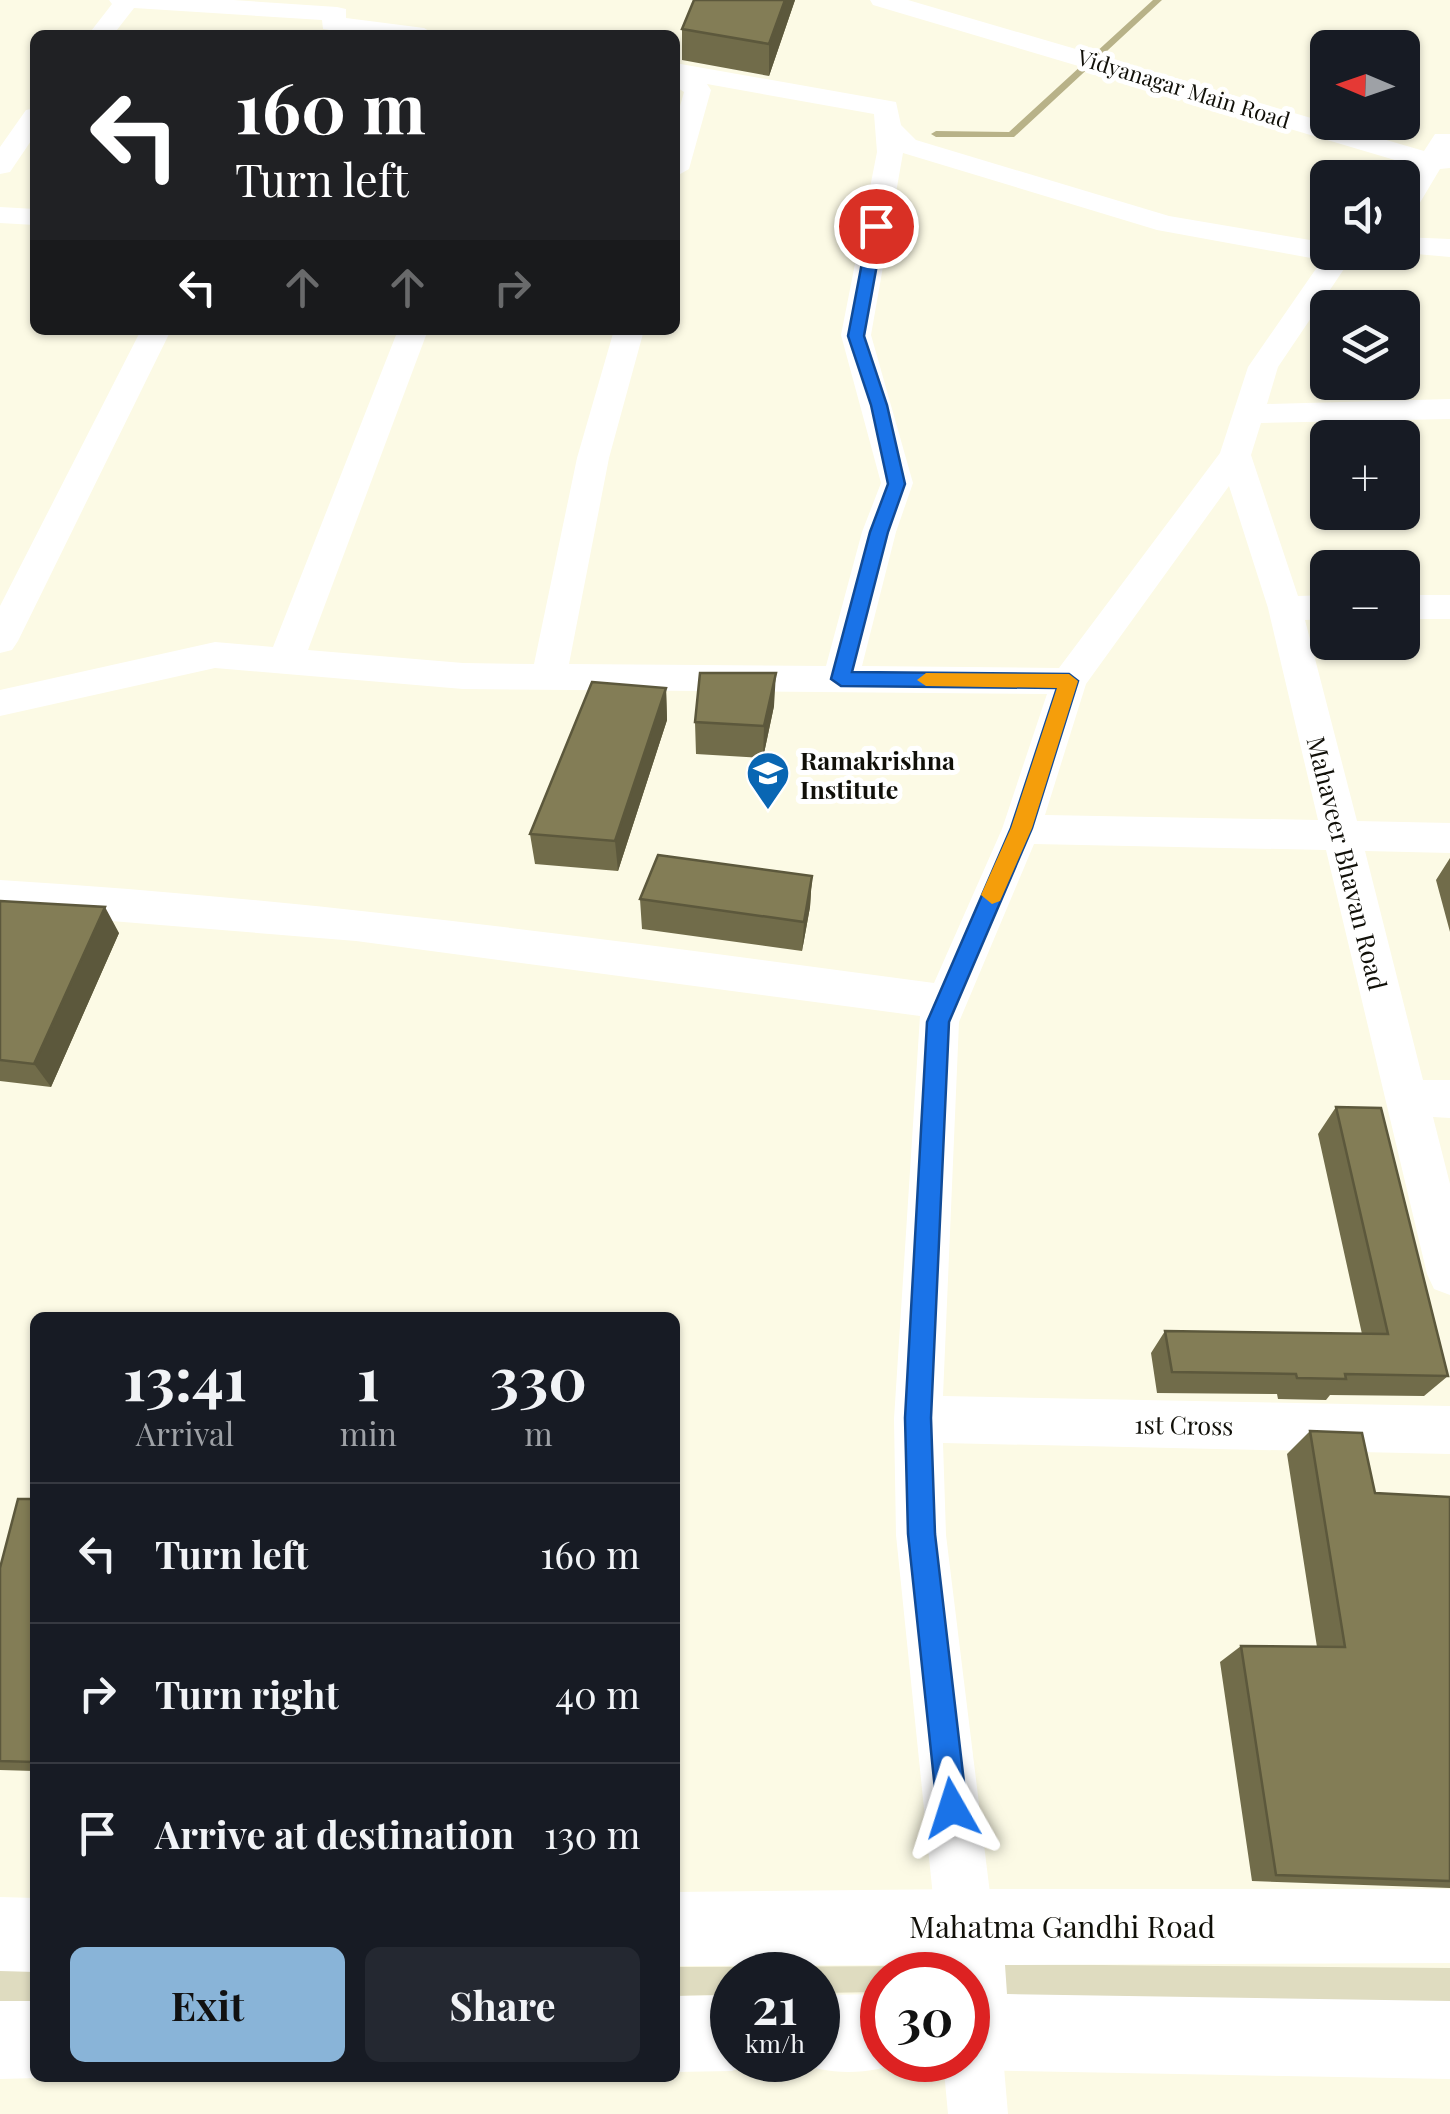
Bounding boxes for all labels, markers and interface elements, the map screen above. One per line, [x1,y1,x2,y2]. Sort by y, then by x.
north arrow [1310,30,1420,140]
map controls [1310,30,1420,660]
street label: Vidyanagar Main Road [1073,41,1294,135]
text: 160 m [235,58,426,152]
icon: left [70,70,200,200]
text: Turn left [235,148,409,208]
button: sound [1310,160,1420,270]
pin [834,184,919,269]
icon: arrive [849,199,904,254]
icon: left [170,260,225,315]
icon: ahead [275,260,330,315]
icon: ahead [380,260,435,315]
icon: right [485,260,540,315]
button: layers [1310,290,1420,400]
button: + [1310,420,1420,530]
button: − [1310,550,1420,660]
street label: Mahaveer Bhavan Road [1301,733,1395,993]
place label: Ramakrishna Institute [800,743,955,805]
school or university icon: Ramakrishna Institute [745,750,791,811]
text: 13:41 [123,1336,247,1416]
text: 1 [357,1336,380,1416]
text: 330 [490,1336,587,1416]
street label: 1st Cross [1134,1407,1234,1441]
text: Arrival [136,1411,234,1454]
text: min [340,1411,397,1454]
text: m [524,1411,553,1454]
icon: left [70,1526,125,1581]
text: Turn left [155,1528,308,1579]
text: 160 m [540,1528,640,1579]
icon: right [70,1666,125,1721]
text: Turn right [155,1668,339,1719]
text: 40 m [555,1668,640,1719]
position arrow [900,1756,1004,1860]
icon: arrive [70,1806,125,1861]
text: Arrive at destination [155,1808,514,1859]
text: 130 m [544,1808,641,1859]
street label: Mahatma Gandhi Road [909,1906,1215,1946]
button: Exit [70,1947,345,2062]
button: Share [365,1947,640,2062]
speed limit sign: 30 [860,1952,990,2082]
text: 21 [752,1971,798,2038]
text: km/h [745,2026,805,2059]

